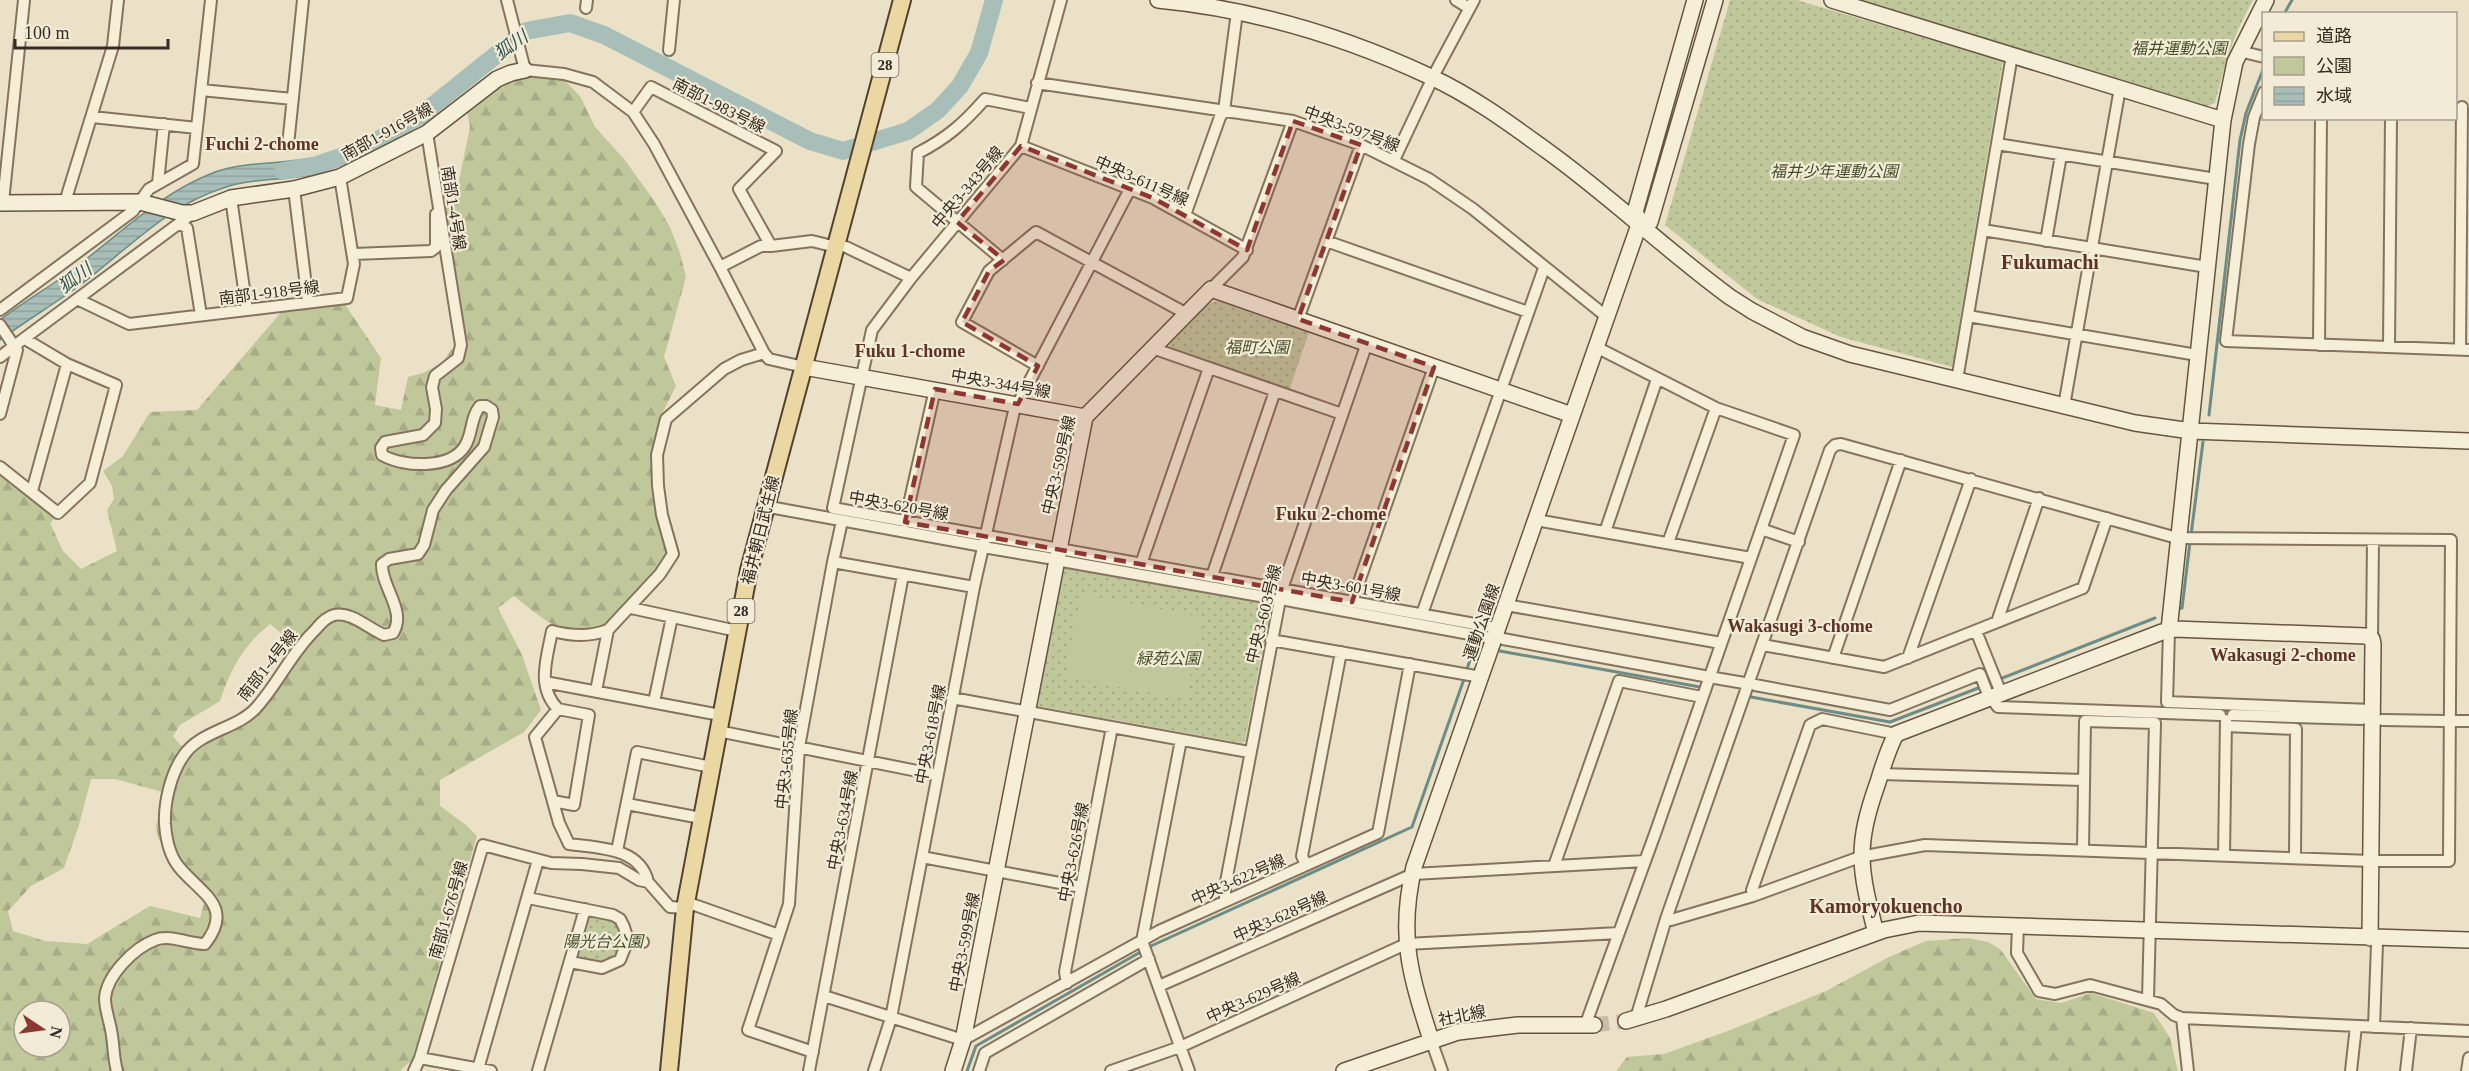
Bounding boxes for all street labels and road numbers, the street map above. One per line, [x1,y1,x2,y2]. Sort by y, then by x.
road number: 28 [872,53,898,77]
street label: 南部1-983号線 [670,75,768,136]
street label: 南部1-916号線 [339,99,436,163]
street label: 中央3-597号線 [1301,102,1402,155]
street label: 中央3-343号線 [928,143,1006,232]
street label: 中央3-611号線 [1092,152,1191,209]
street label: 南部1-4号線 [438,165,469,252]
street label: 南部1-918号線 [218,278,320,307]
street label: 中央3-344号線 [950,366,1052,401]
street label: 中央3-599号線 [1039,414,1078,516]
street label: 福井朝日武生線 [739,474,782,587]
street label: 中央3-620号線 [848,488,950,523]
street label: 中央3-603号線 [1243,563,1284,665]
street label: 中央3-601号線 [1300,569,1402,604]
street label: 運動公園線 [1460,582,1503,663]
road number: 28 [728,599,754,623]
street label: 南部1-4号線 [234,626,300,704]
street label: 中央3-618号線 [912,683,949,785]
street label: 中央3-635号線 [773,708,800,810]
street label: 中央3-634号線 [824,769,861,871]
street label: 中央3-626号線 [1055,801,1092,903]
street label: 中央3-622号線 [1188,851,1288,908]
street label: 南部1-676号線 [426,859,471,961]
street label: 中央3-628号線 [1230,888,1330,945]
street label: 中央3-599号線 [946,891,983,993]
street label: 中央3-629号線 [1203,969,1303,1026]
street label: 社北線 [1437,1003,1487,1028]

